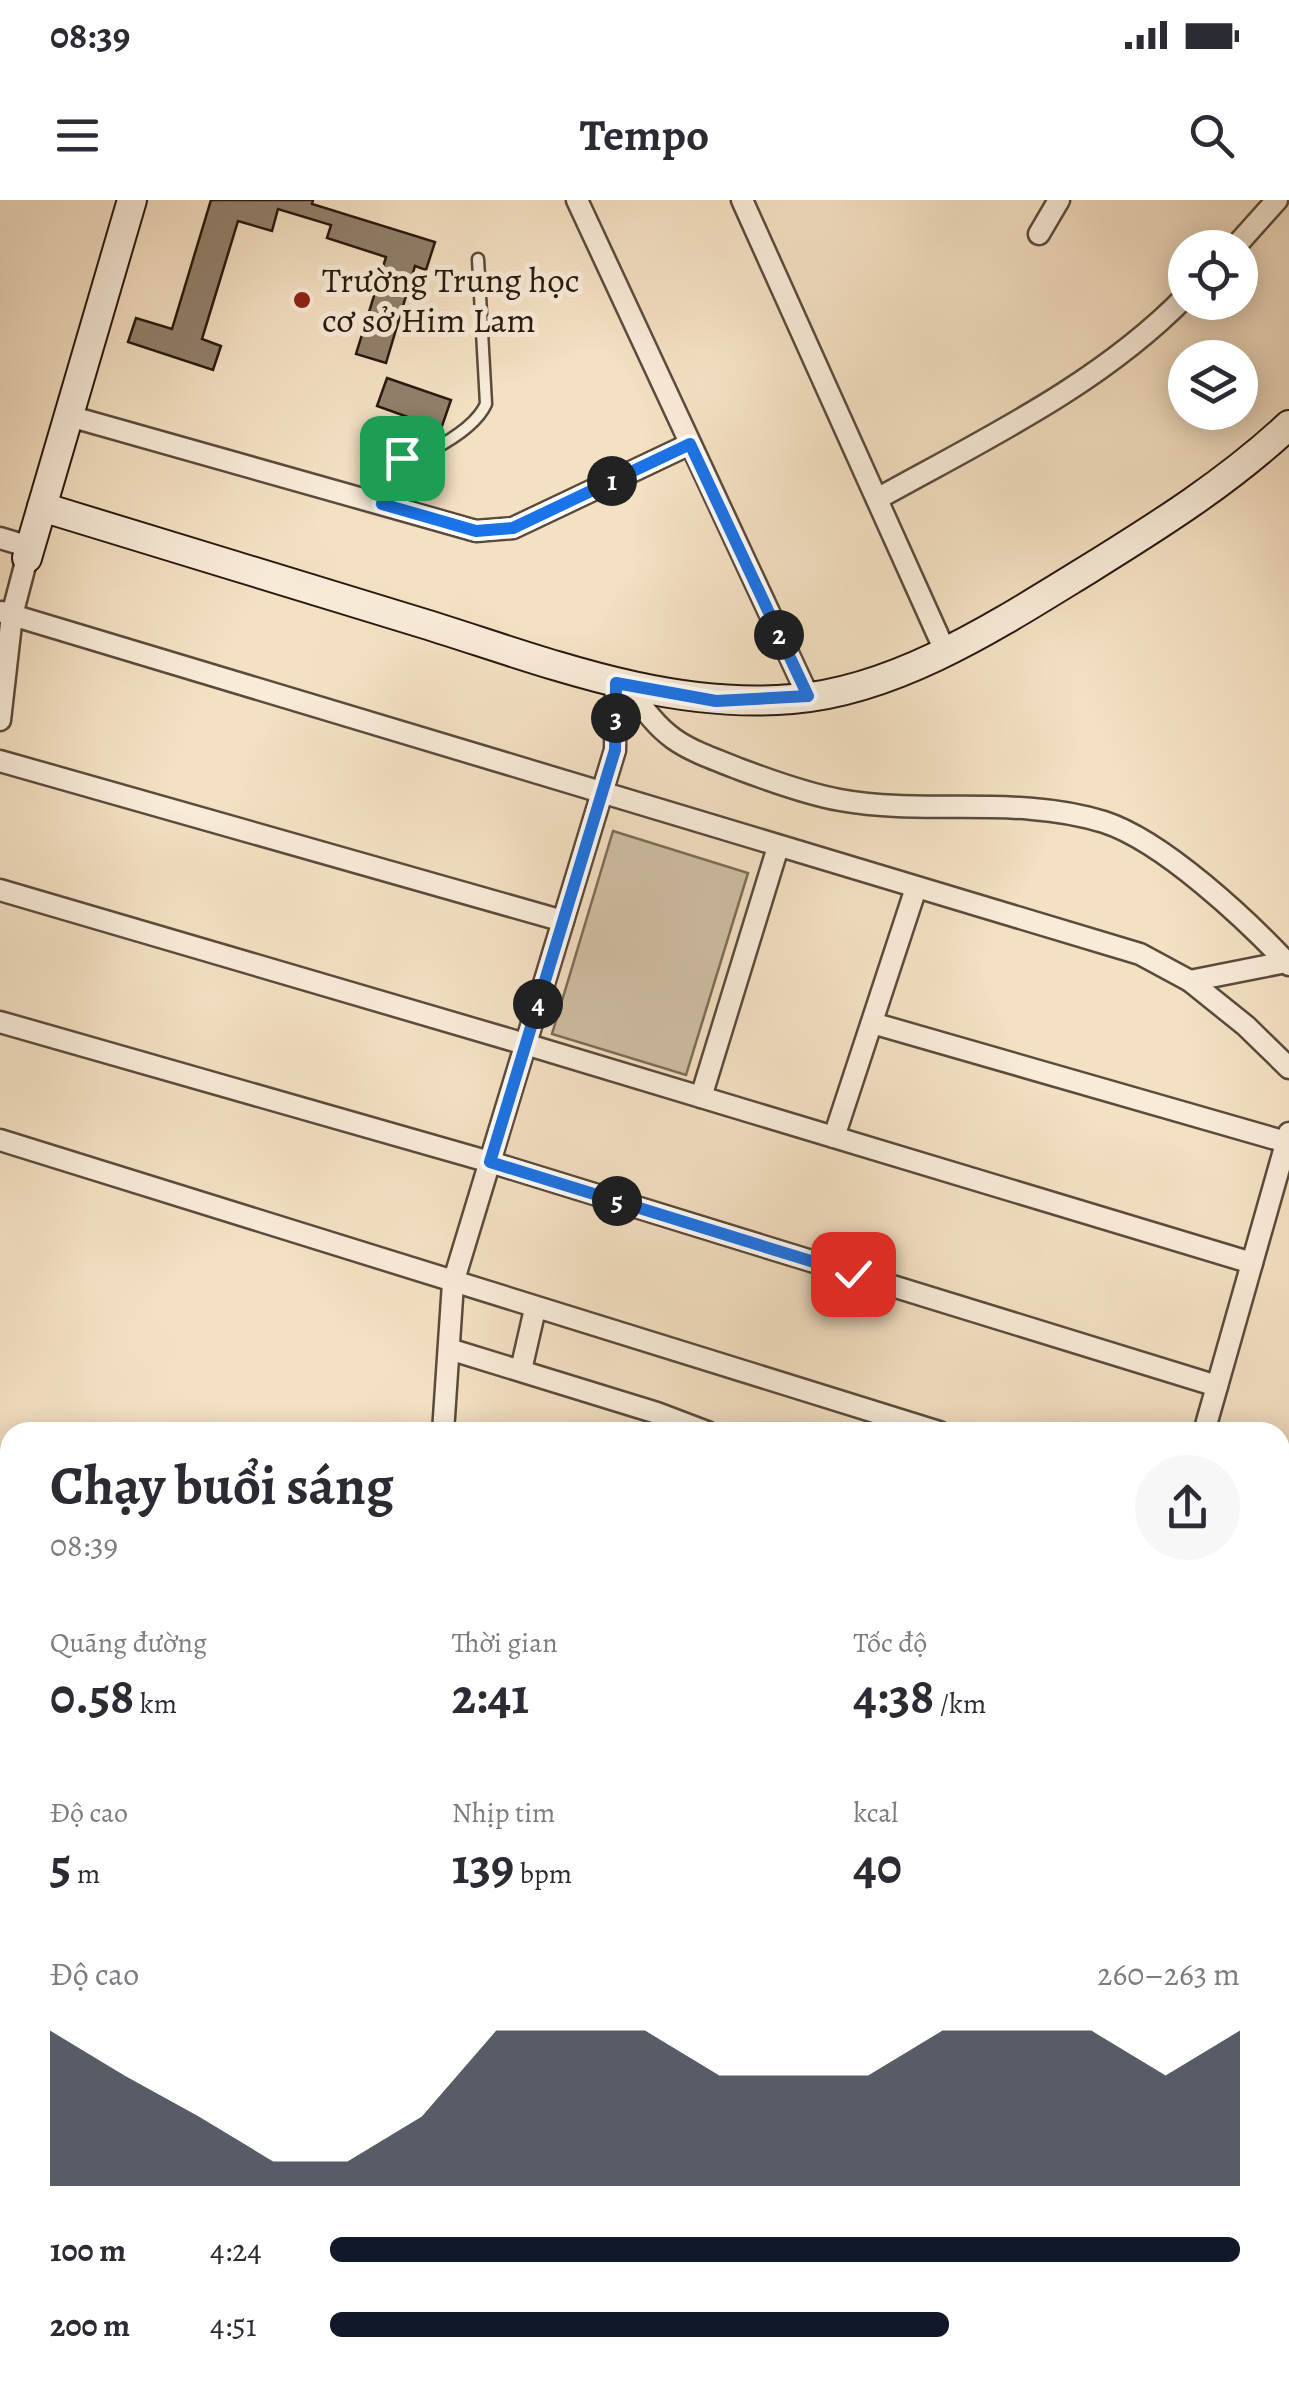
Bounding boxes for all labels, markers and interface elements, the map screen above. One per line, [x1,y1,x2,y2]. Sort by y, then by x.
text: 08:39 [50,9,130,61]
text: Tempo [580,104,709,166]
icon: menu [50,108,105,163]
icon: search [1184,108,1239,163]
map controls [1168,230,1258,430]
button: locate [1168,230,1258,320]
place label: Trường Trung học cơ sở Him Lam [322,256,580,344]
marker: Trường Trung học cơ sở Him Lam [291,289,313,311]
button: layers [1168,340,1258,430]
pin [360,416,445,501]
icon: arrive [375,431,430,486]
pin: 1 [587,456,637,506]
text: 1 [607,462,617,500]
pin: 2 [754,610,804,660]
text: 2 [772,616,786,654]
pin: 3 [591,693,641,743]
text: 3 [610,699,622,737]
pin: 4 [513,979,563,1029]
text: 4 [531,985,545,1023]
pin: 5 [592,1176,642,1226]
text: 5 [611,1182,623,1220]
pin [811,1232,896,1317]
icon: check [826,1247,881,1302]
text: Chạy buổi sáng [50,1448,394,1523]
button: share [1135,1455,1240,1560]
text: 08:39 [50,1523,118,1567]
text: Quãng đường [50,1624,207,1662]
text: Thời gian [452,1624,558,1662]
text: Tốc độ [853,1624,927,1662]
text: 0.58 [50,1662,134,1730]
text: 2:41 [452,1662,529,1730]
text: 4:38 [853,1662,934,1730]
text: km [134,1685,177,1723]
text: /km [934,1685,986,1723]
text: Độ cao [50,1794,128,1832]
text: Nhịp tim [452,1794,555,1832]
text: kcal [853,1794,898,1832]
text: 5 [50,1832,71,1900]
text: 139 [452,1832,514,1900]
text: 40 [853,1832,902,1900]
text: m [71,1855,100,1893]
text: bpm [514,1855,572,1893]
text: Độ cao [50,1952,139,1996]
text: 260–263 m [1097,1952,1240,1996]
text: 100 m [50,2228,126,2272]
text: 4:24 [210,2228,262,2272]
text: 200 m [50,2303,130,2347]
text: 4:51 [210,2303,257,2347]

